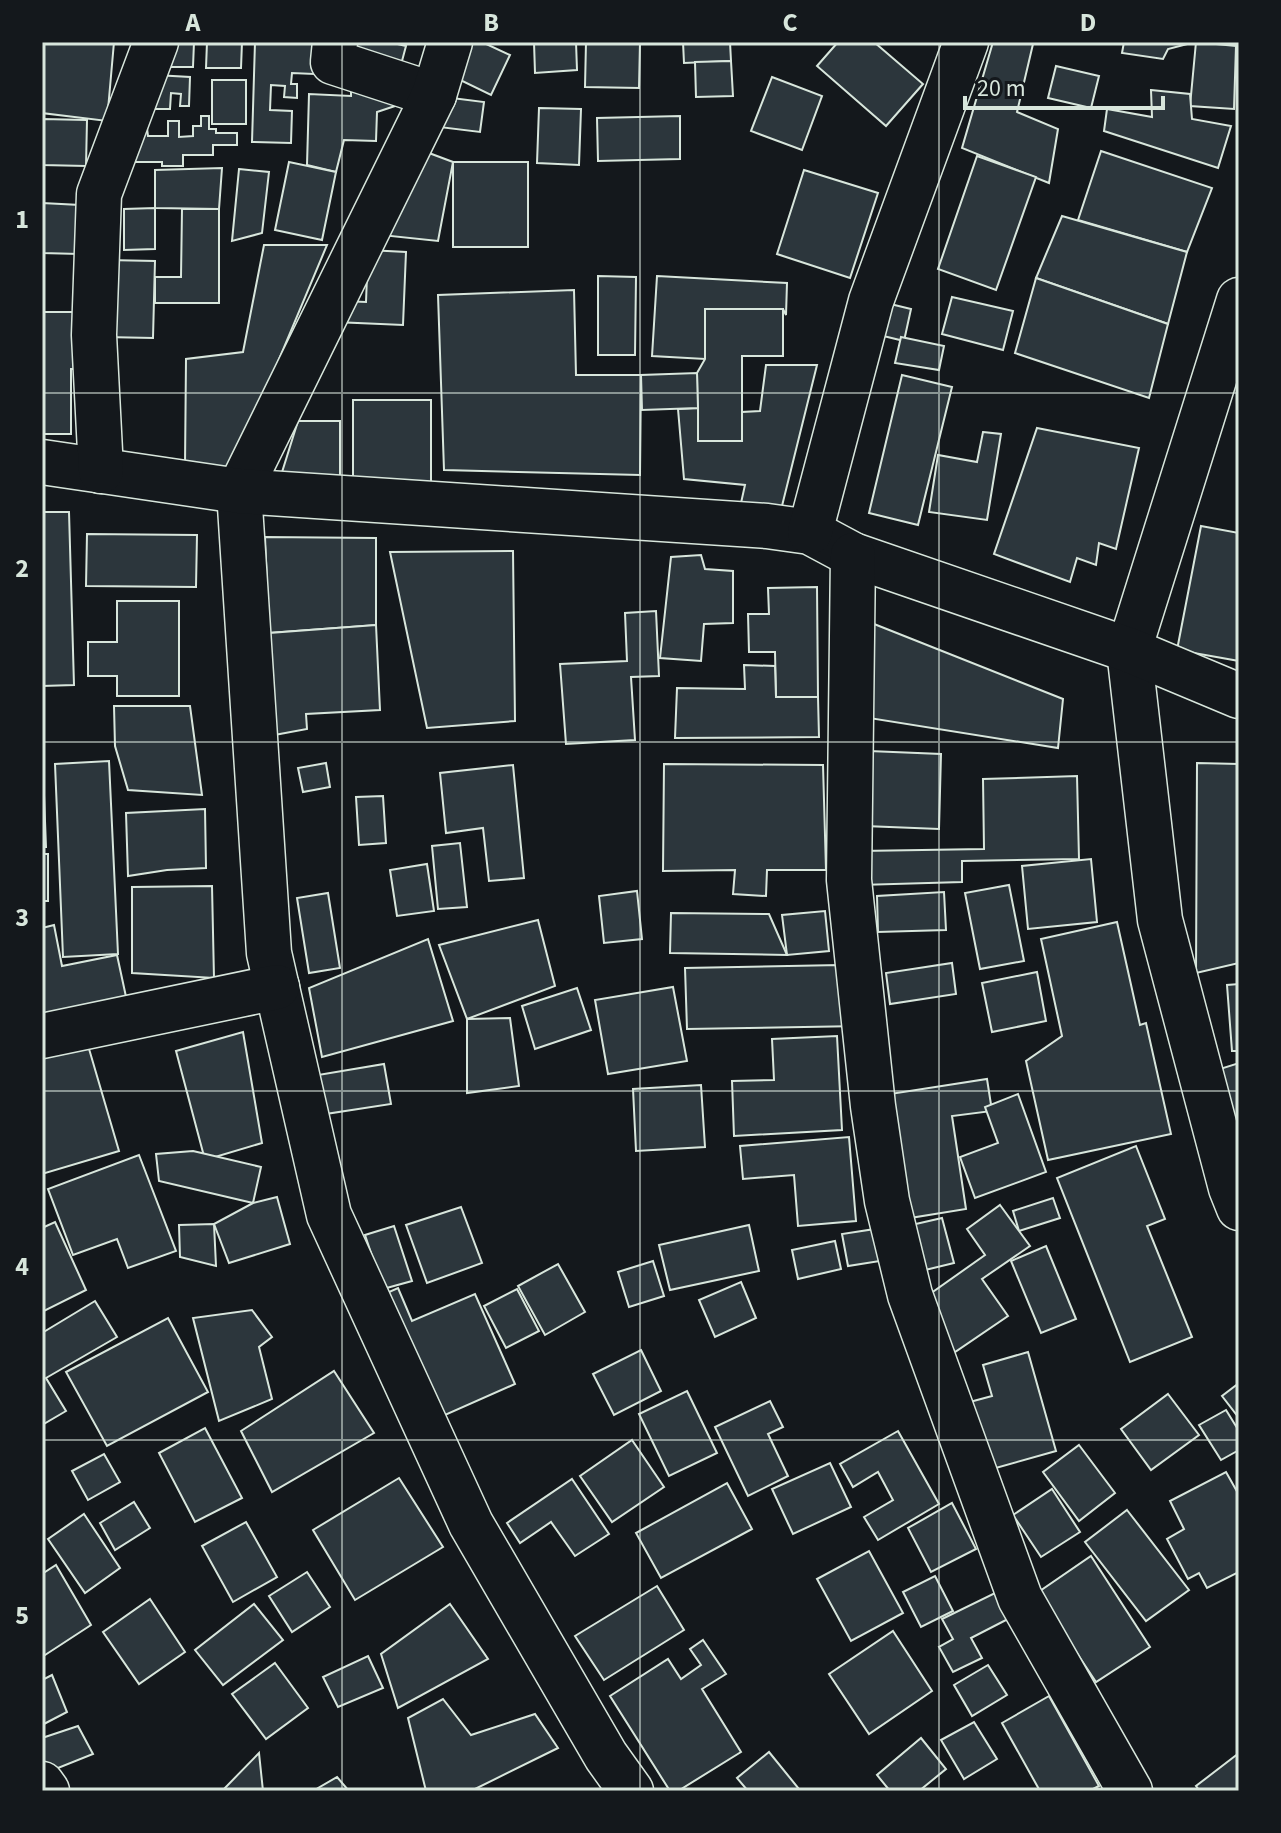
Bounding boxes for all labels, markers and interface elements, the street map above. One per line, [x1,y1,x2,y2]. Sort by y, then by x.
text: A [185,4,202,41]
text: B [483,4,499,41]
text: C [782,4,798,41]
text: D [1080,4,1096,41]
scale bar [965,60,1163,110]
text: 20 m [977,71,1026,106]
text: 1 [15,201,29,238]
text: 2 [15,550,29,587]
text: 3 [15,899,29,936]
text: 4 [15,1248,29,1285]
text: 5 [15,1597,29,1634]

